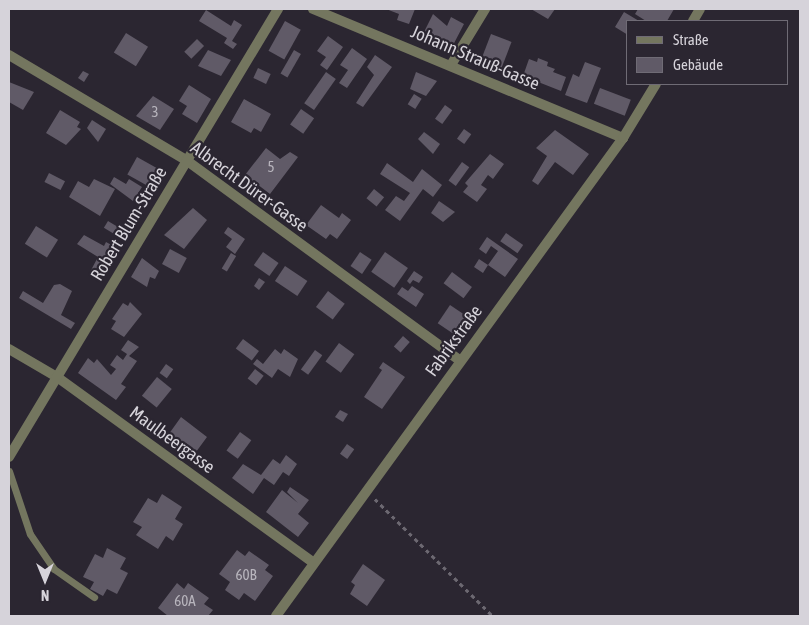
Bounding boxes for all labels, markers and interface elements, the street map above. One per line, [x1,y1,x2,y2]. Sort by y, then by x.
legend [626,20,789,85]
street label: Johann Strauß-Gasse [407,21,543,95]
text: Straße [673,31,709,48]
text: Gebäude [673,56,723,73]
house number: 3 [151,103,159,121]
street label: Albrecht Dürer-Gasse [186,137,312,237]
house number: 5 [267,158,275,176]
street label: Robert Blum-Straße [86,163,172,285]
street label: Fabrikstraße [421,301,487,381]
street label: Maulbeergasse [125,402,219,478]
north arrow [20,555,70,605]
house number: 60B [235,566,257,584]
text: N [41,587,49,603]
house number: 60A [174,592,196,610]

